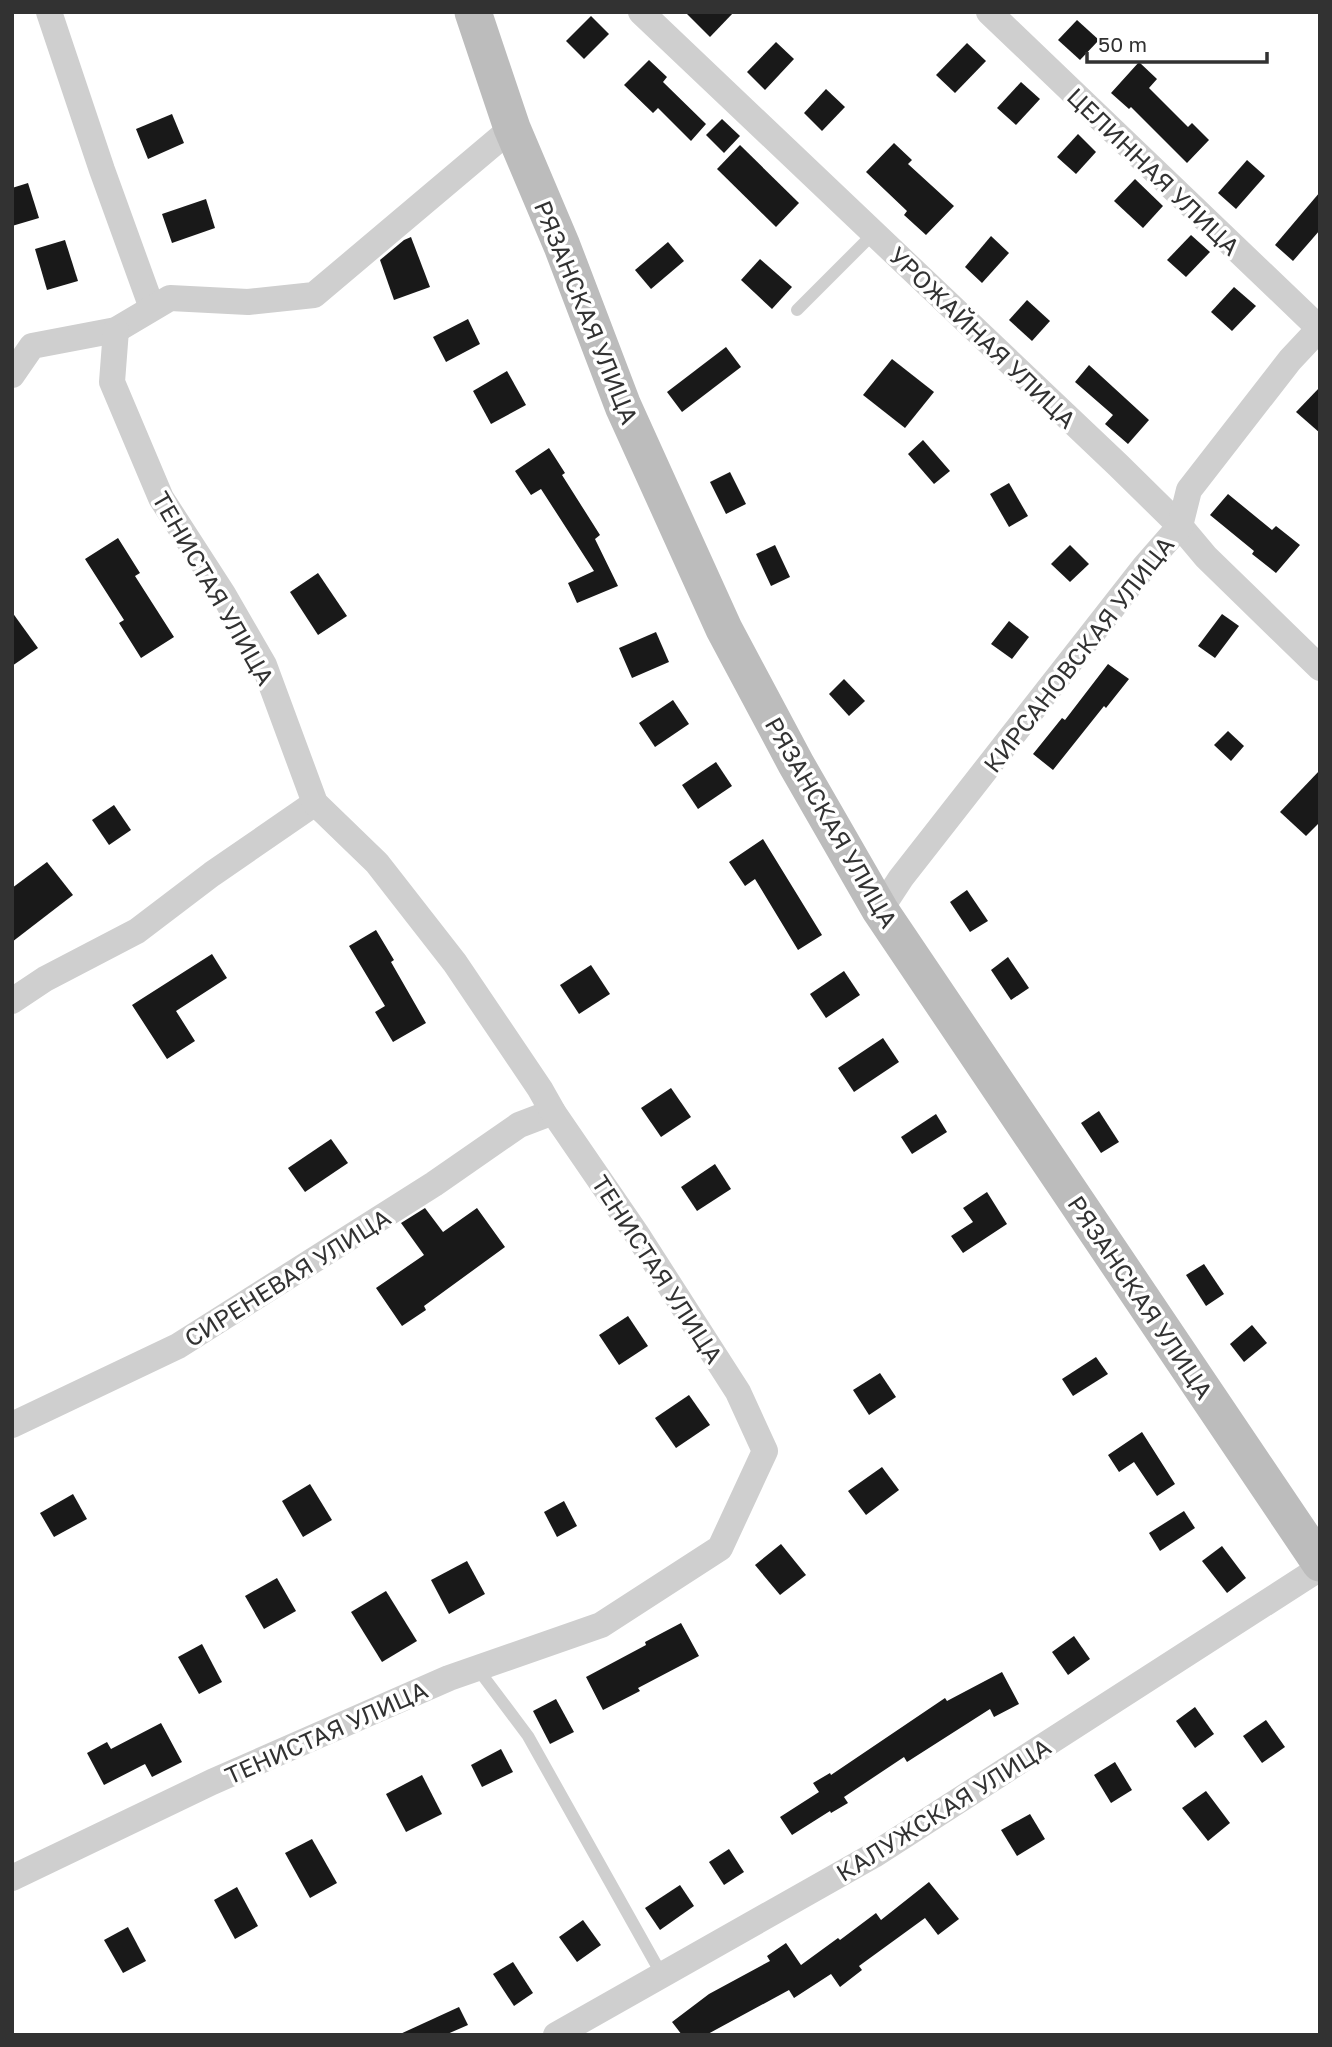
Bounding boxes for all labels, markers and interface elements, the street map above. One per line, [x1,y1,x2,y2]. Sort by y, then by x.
scale bar [1087,21,1267,65]
text: 50 m [1098,31,1147,57]
street label: ЦЕЛИННАЯ УЛИЦА [1062,81,1246,261]
street label: РЯЗАНСКАЯ УЛИЦА [529,196,645,428]
street label: УРОЖАЙНАЯ УЛИЦА [883,240,1083,434]
street label: ТЕНИСТАЯ УЛИЦА [147,486,281,690]
street label: КИРСАНОВСКАЯ УЛИЦА [977,530,1179,778]
street label: РЯЗАНСКАЯ УЛИЦА [760,711,904,933]
street label: ТЕНИСТАЯ УЛИЦА [586,1169,730,1369]
street label: РЯЗАНСКАЯ УЛИЦА [1062,1190,1220,1404]
street label: СИРЕНЕВАЯ УЛИЦА [179,1202,395,1352]
street label: ТЕНИСТАЯ УЛИЦА [220,1674,432,1790]
street label: КАЛУЖСКАЯ УЛИЦА [830,1731,1056,1887]

